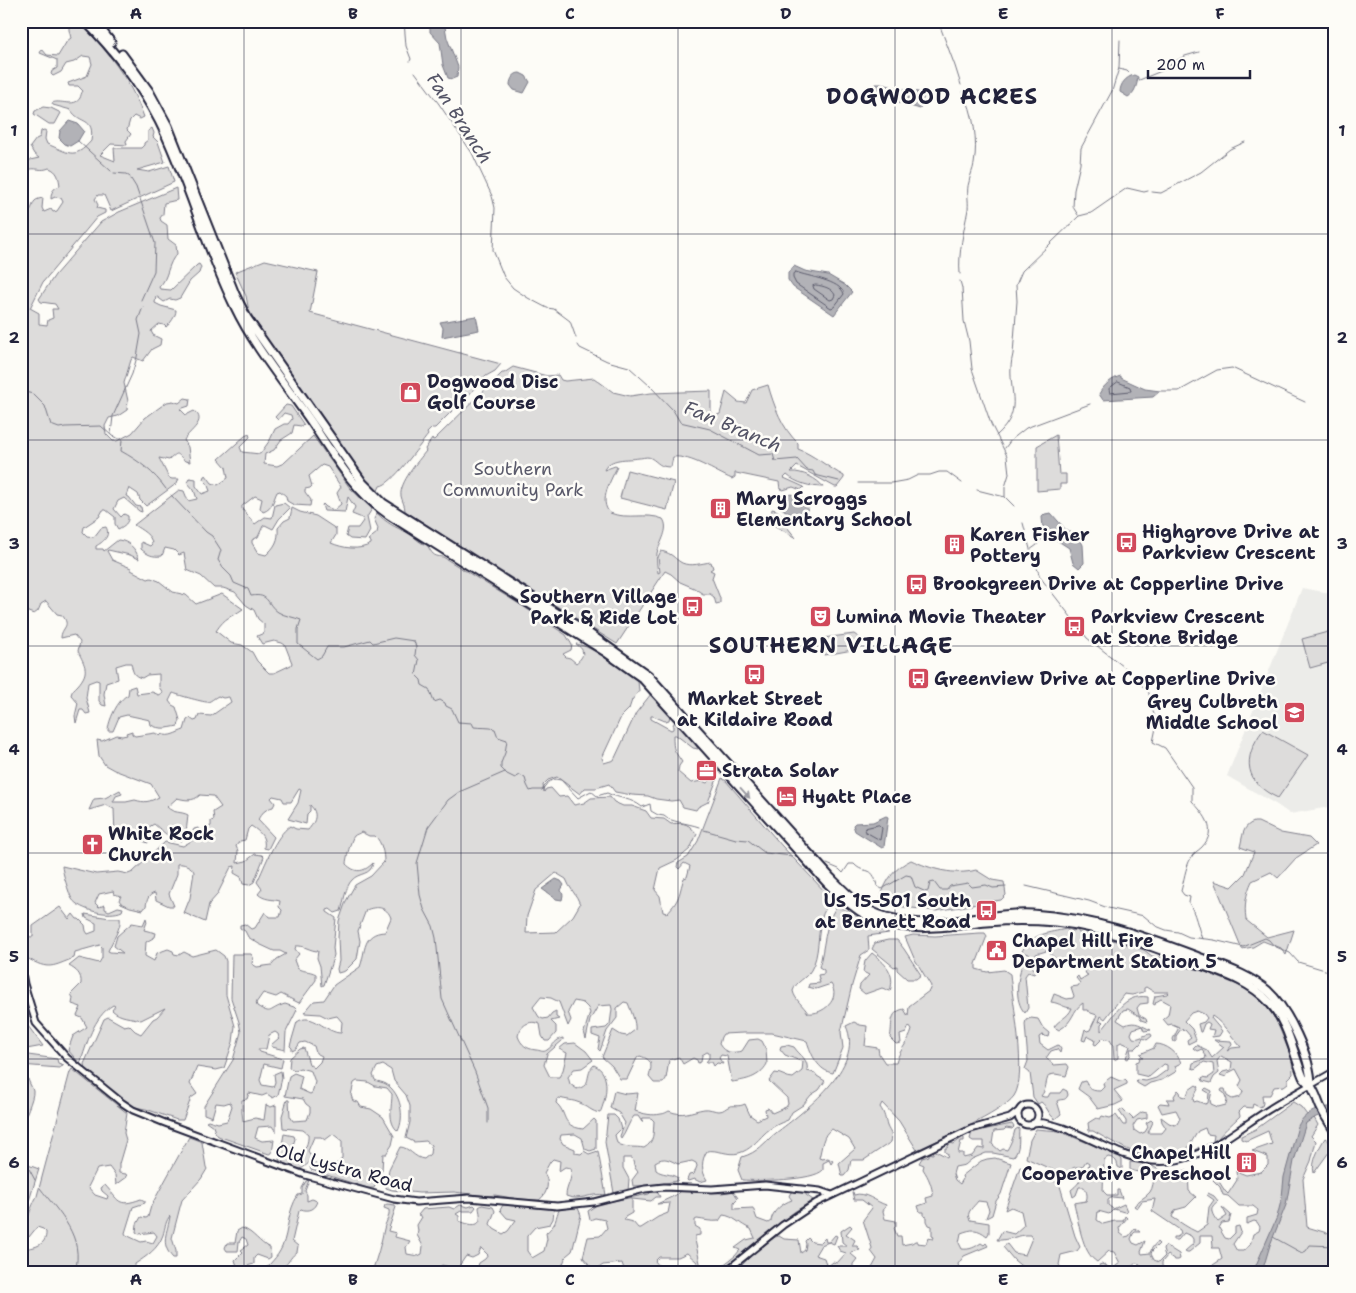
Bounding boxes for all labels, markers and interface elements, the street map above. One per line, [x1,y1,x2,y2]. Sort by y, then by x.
text: A [130,3,142,24]
text: B [348,3,358,24]
text: C [565,3,575,24]
text: D [780,3,792,24]
text: E [998,3,1008,24]
text: F [1215,3,1225,24]
scale bar [1148,48,1251,80]
text: 200 m [1156,55,1205,75]
water label: Fan Branch [421,68,498,169]
district label: DOGWOOD ACRES [826,82,1038,111]
text: 1 [10,120,18,141]
text: 1 [1338,120,1346,141]
text: 2 [8,327,20,348]
text: 2 [1336,327,1348,348]
place label: Dogwood Disc Golf Course [427,370,558,415]
shop icon: Dogwood Disc Golf Course [399,380,423,404]
water label: Fan Branch [680,395,785,458]
park label: Southern Community Park [442,457,584,502]
place label: Mary Scroggs Elementary School [736,487,912,532]
building icon: Mary Scroggs Elementary School [708,497,732,521]
place label: Highgrove Drive at Parkview Crescent [1142,520,1320,565]
place label: Karen Fisher Pottery [970,523,1090,568]
bus stop icon: Highgrove Drive at Parkview Crescent [1114,530,1138,554]
text: 3 [8,533,20,554]
building icon: Karen Fisher Pottery [942,533,966,557]
text: 3 [1336,533,1348,554]
bus stop icon: Brookgreen Drive at Copperline Drive [905,572,929,596]
place label: Brookgreen Drive at Copperline Drive [933,572,1284,596]
place label: Southern Village Park & Ride Lot [520,585,677,630]
bus stop icon: Southern Village Park & Ride Lot [681,595,705,619]
theatre icon: Lumina Movie Theater [808,605,832,629]
place label: Lumina Movie Theater [836,605,1047,629]
place label: Parkview Crescent at Stone Bridge [1091,605,1265,650]
bus stop icon: Parkview Crescent at Stone Bridge [1063,615,1087,639]
district label: SOUTHERN VILLAGE [709,631,953,660]
bus stop icon: Market Street at Kildaire Road [743,662,767,686]
bus stop icon: Greenview Drive at Copperline Drive [906,667,930,691]
place label: Greenview Drive at Copperline Drive [934,667,1276,691]
place label: Market Street at Kildaire Road [677,687,833,732]
place label: Grey Culbreth Middle School [1146,690,1278,735]
school or university icon: Grey Culbreth Middle School [1282,700,1306,724]
text: 4 [8,739,20,760]
text: 4 [1336,739,1348,760]
office icon: Strata Solar [694,759,718,783]
place label: Strata Solar [722,759,839,783]
hotel icon: Hyatt Place [774,785,798,809]
place label: Hyatt Place [802,785,912,809]
one-way arrow [739,786,751,798]
place label: White Rock Church [108,822,214,867]
church icon: White Rock Church [80,832,104,856]
place label: US 15-501 South at Bennett Road [815,889,971,934]
bus stop icon: US 15-501 South at Bennett Road [975,899,999,923]
place label: Chapel Hill Fire Department Station 5 [1012,929,1217,974]
public building icon: Chapel Hill Fire Department Station 5 [984,939,1008,963]
text: 5 [9,946,19,967]
text: 5 [1337,946,1347,967]
street label: Old Lystra Road [273,1138,415,1198]
place label: Chapel Hill Cooperative Preschool [1021,1141,1231,1186]
building icon: Chapel Hill Cooperative Preschool [1235,1151,1259,1175]
text: 6 [8,1152,20,1173]
text: 6 [1336,1152,1348,1173]
text: A [130,1269,142,1290]
text: B [348,1269,358,1290]
text: C [565,1269,575,1290]
text: D [780,1269,792,1290]
text: E [998,1269,1008,1290]
text: F [1215,1269,1225,1290]

